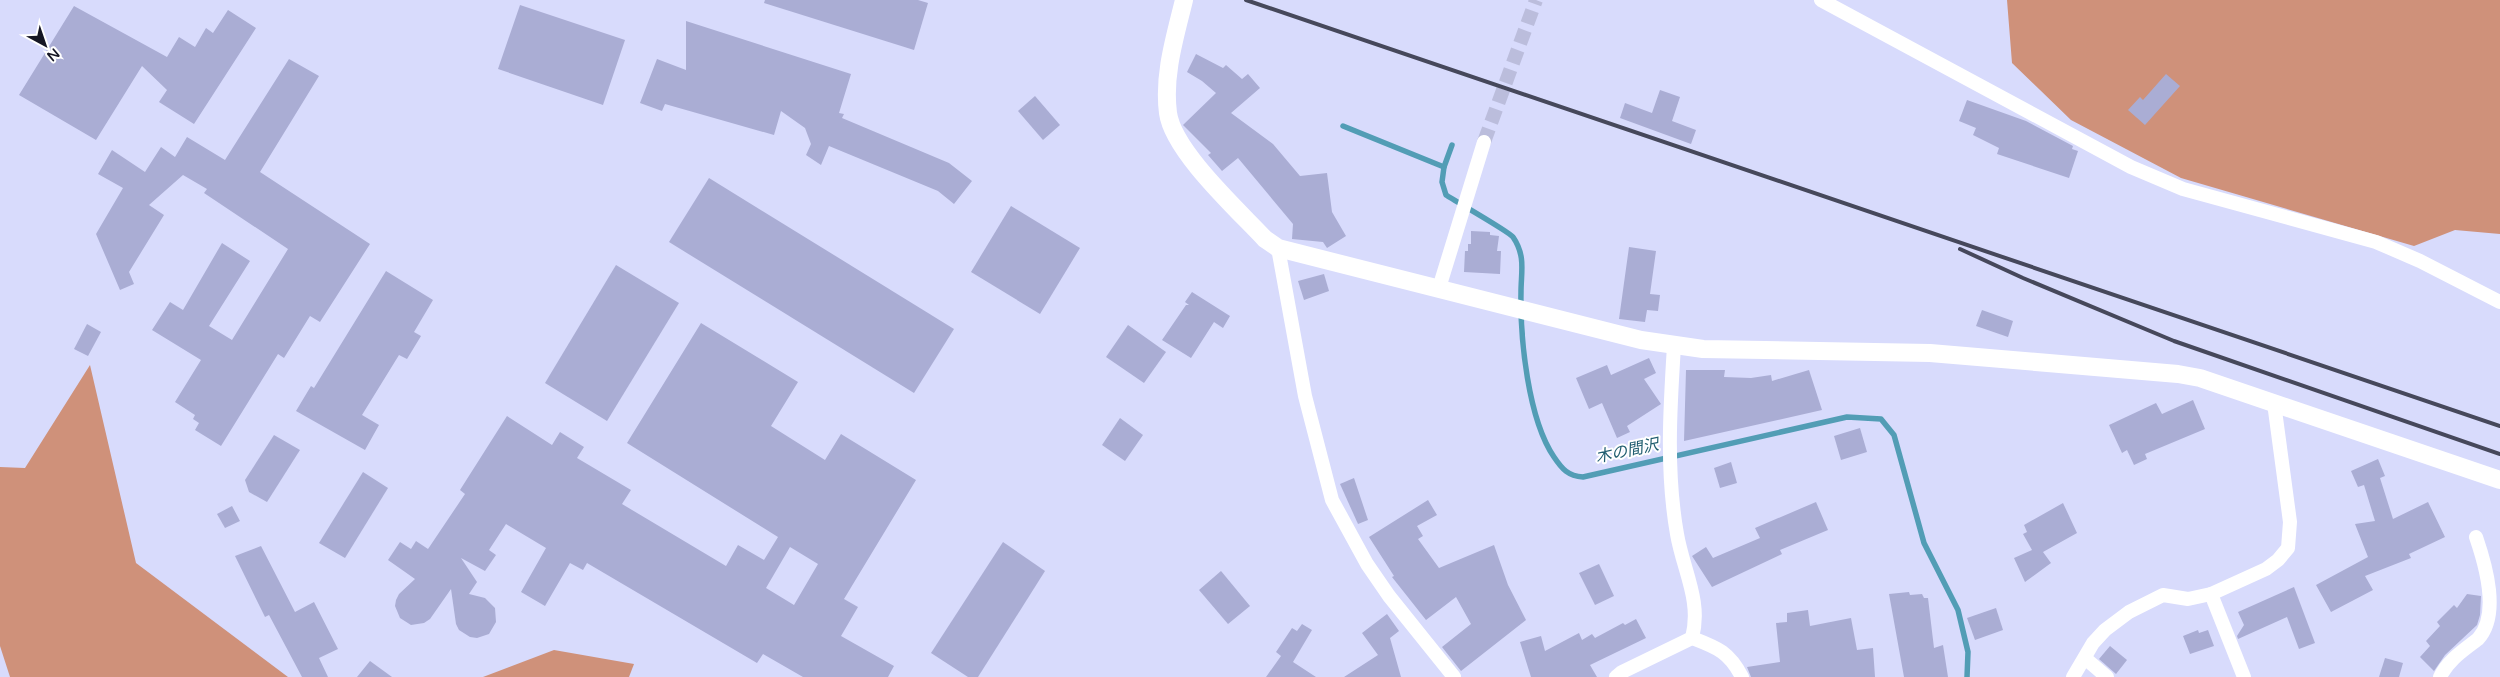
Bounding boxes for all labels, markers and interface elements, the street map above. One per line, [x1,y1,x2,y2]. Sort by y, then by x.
north arrow [20,20,70,70]
text: N [43,44,63,65]
water label: 木の間沢 [1594,434,1662,467]

